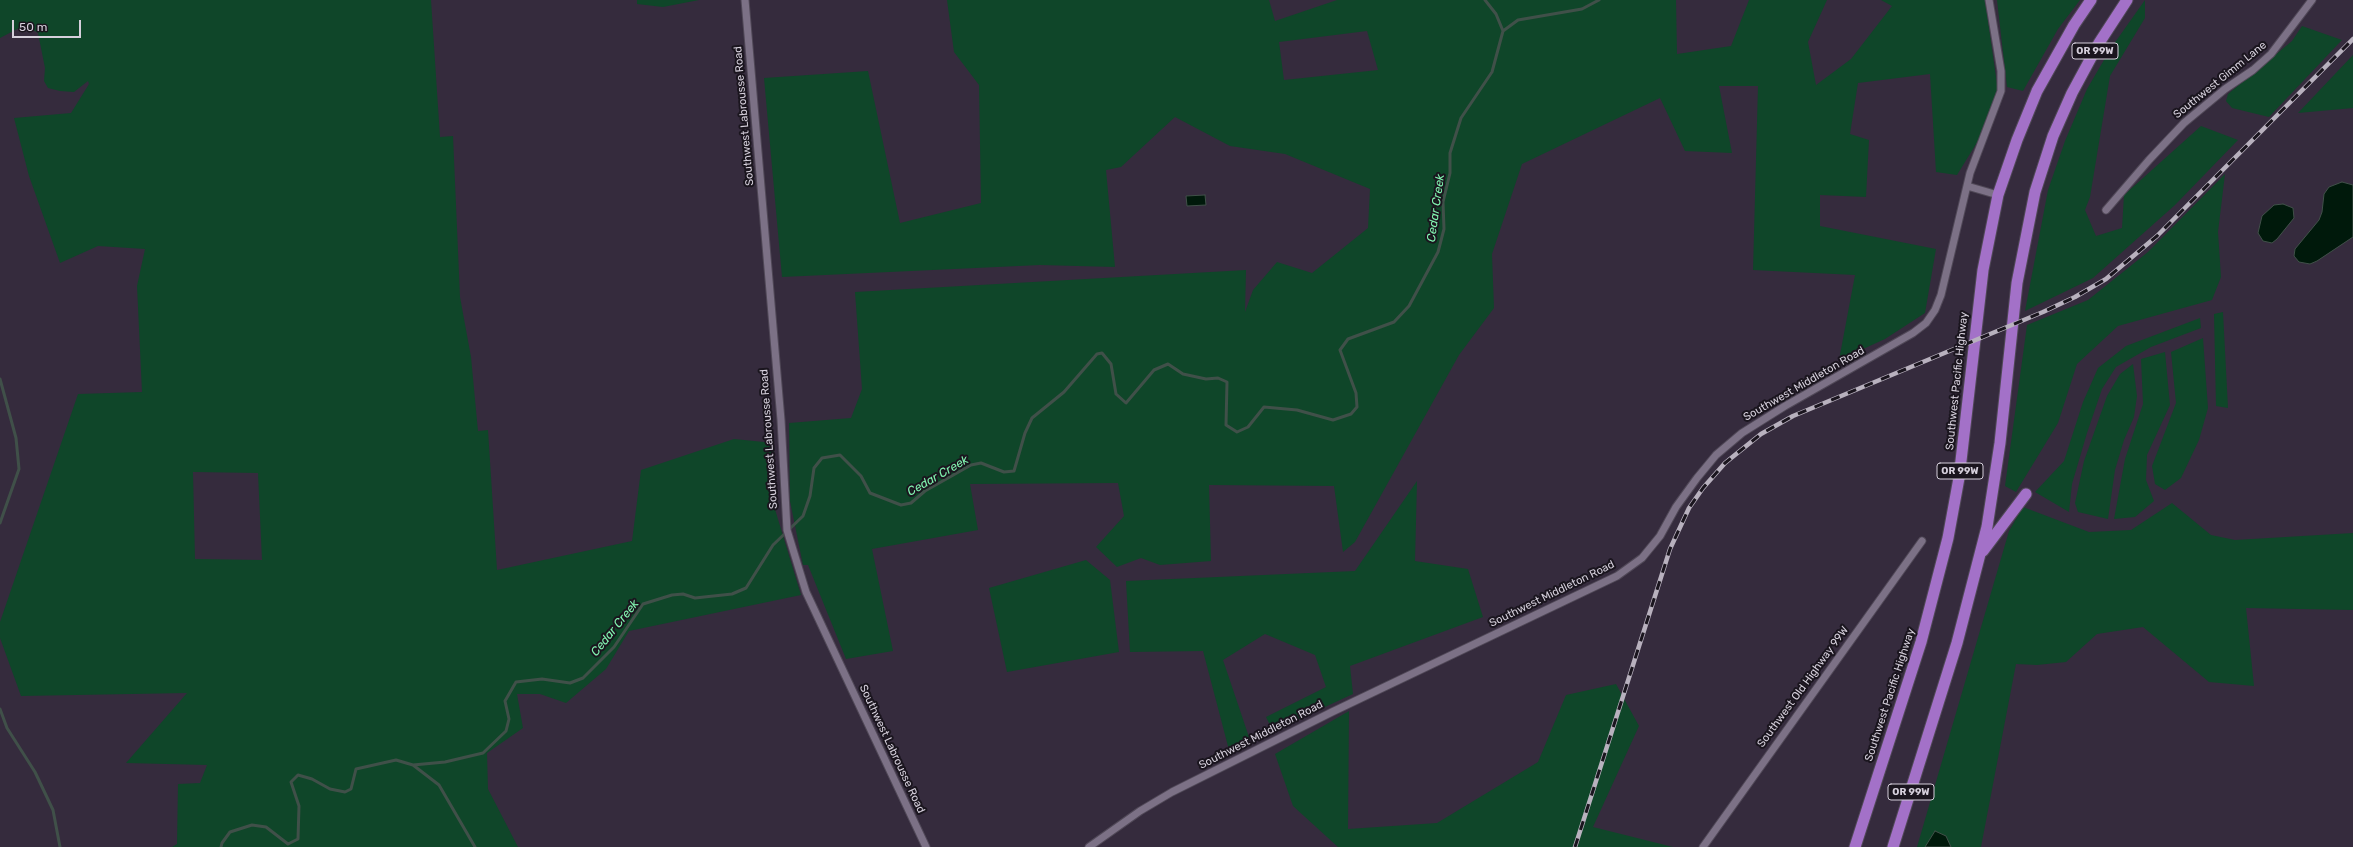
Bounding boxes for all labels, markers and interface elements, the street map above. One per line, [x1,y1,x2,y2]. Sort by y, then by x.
scale bar [14,12,83,38]
text: 50 m [19,20,47,34]
street label: Southwest Gimm Lane [2171,38,2269,122]
road number: OR 99W [2072,43,2118,59]
street label: Southwest Labrousse Road [731,46,757,186]
water label: Cedar Creek [1424,173,1448,243]
street label: Southwest Pacific Highway [1943,311,1971,451]
street label: Southwest Middleton Road [1741,344,1867,424]
street label: Southwest Labrousse Road [758,369,780,509]
water label: Cedar Creek [905,453,971,499]
road number: OR 99W [1937,463,1983,479]
street label: Southwest Middleton Road [1487,558,1617,630]
water label: Cedar Creek [588,597,642,659]
street label: Southwest Old Highway 99W [1755,624,1851,750]
street label: Southwest Pacific Highway [1862,627,1918,763]
street label: Southwest Labrousse Road [856,683,928,815]
street label: Southwest Middleton Road [1197,698,1325,772]
road number: OR 99W [1888,784,1934,800]

